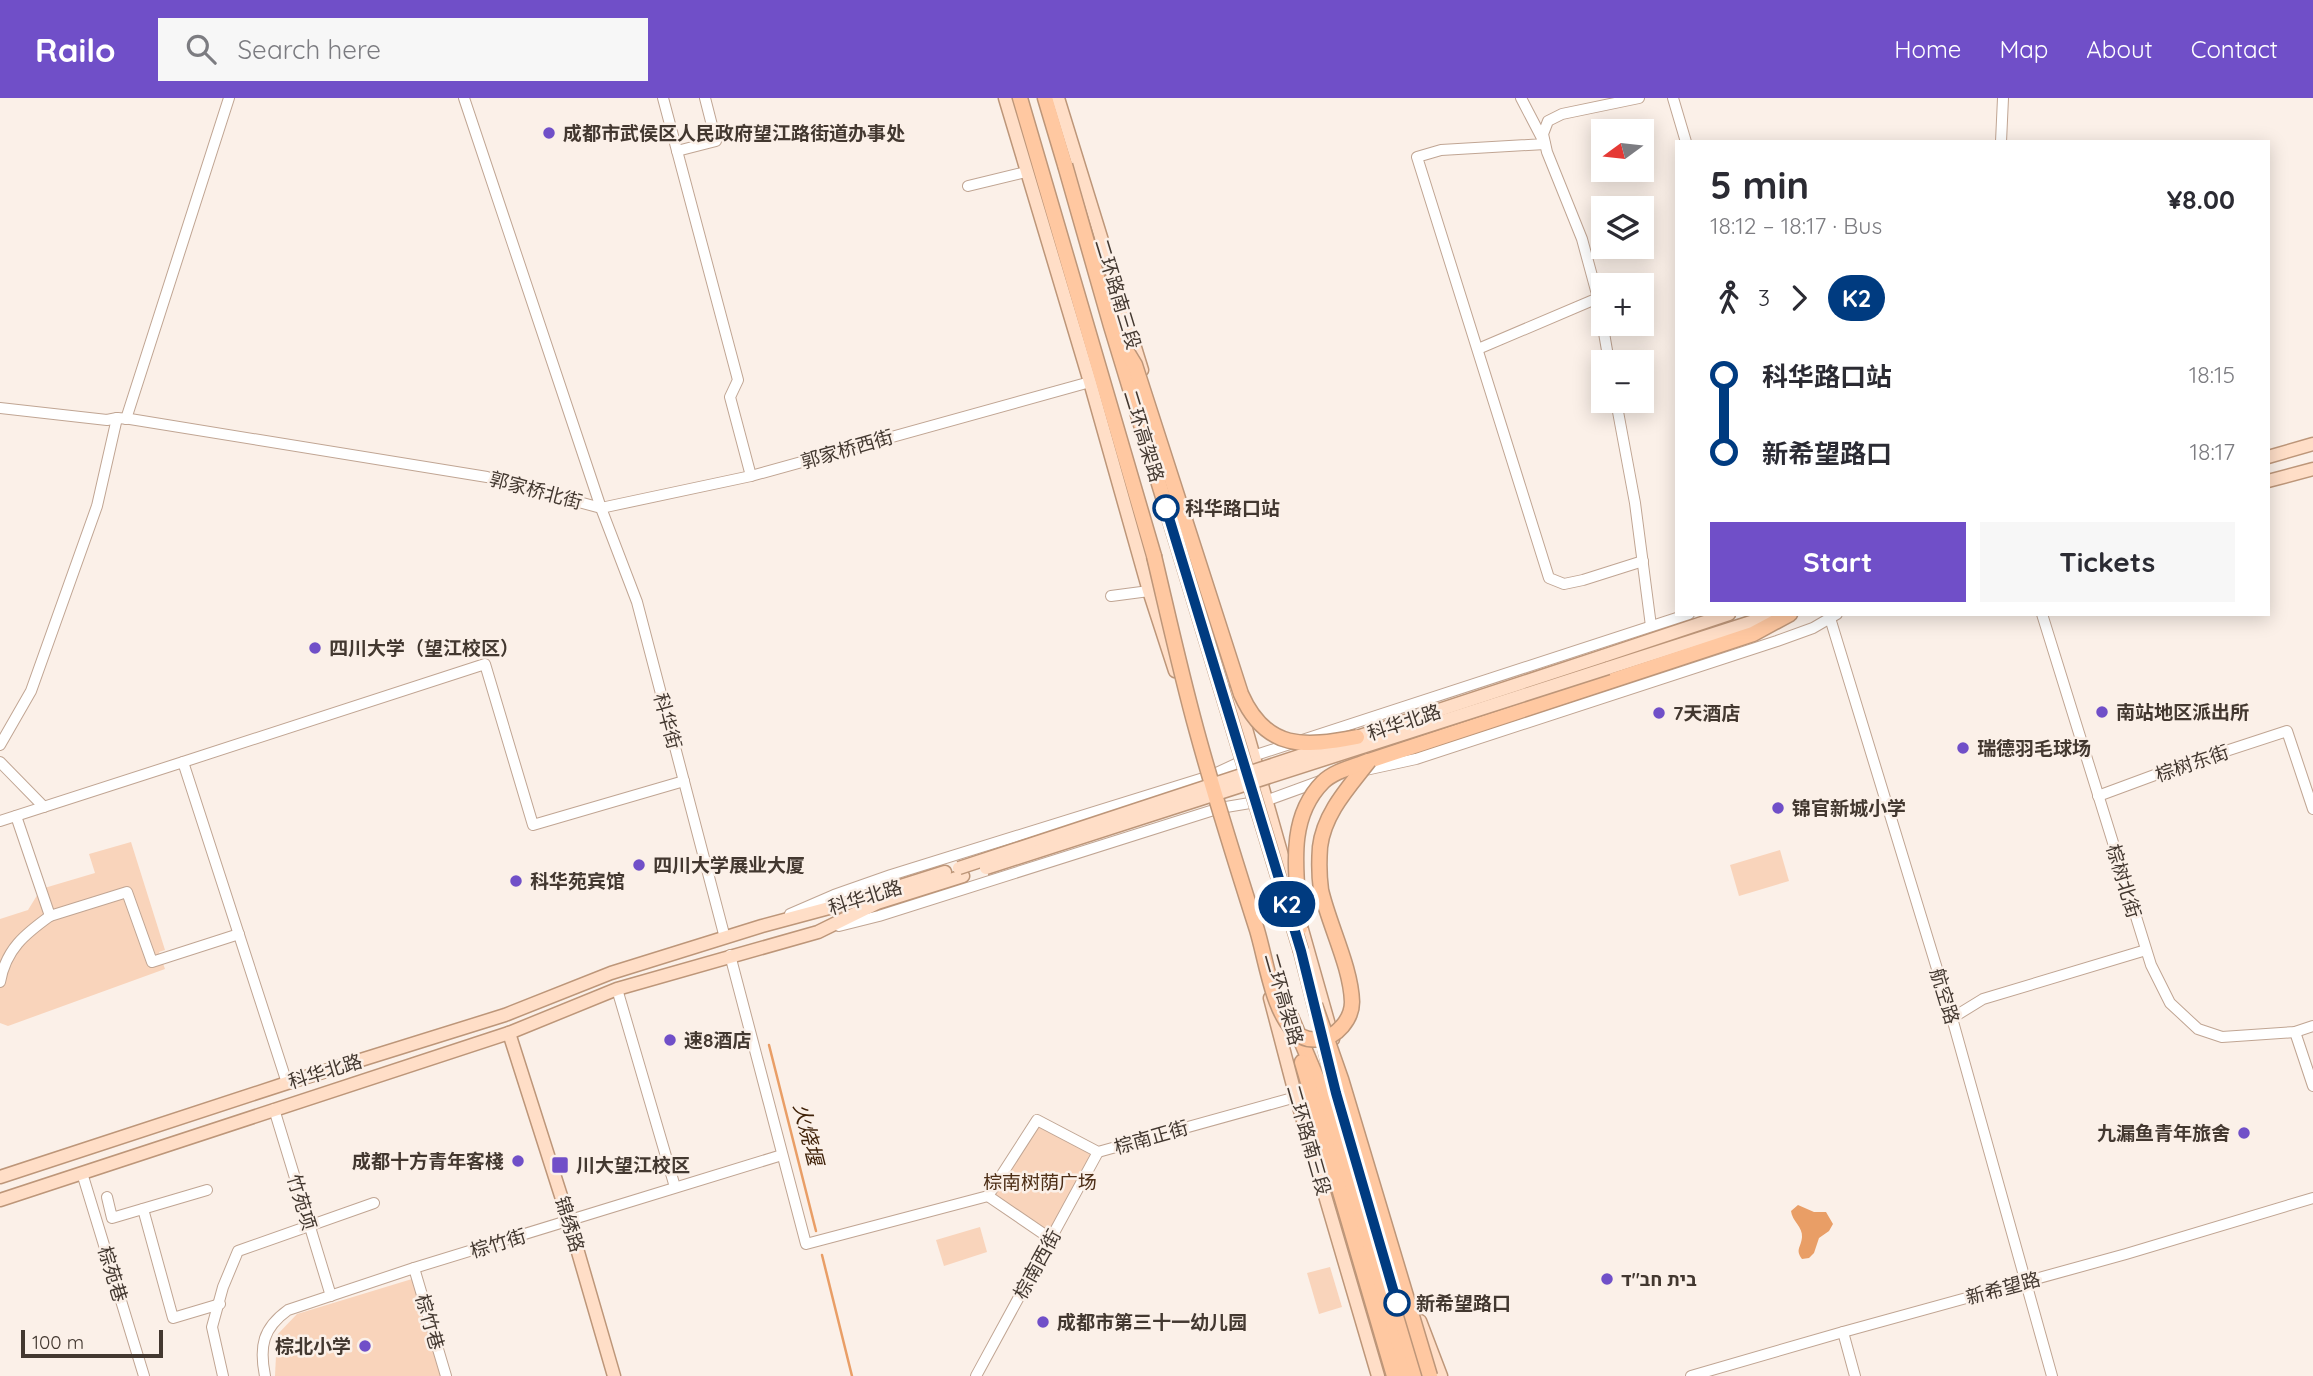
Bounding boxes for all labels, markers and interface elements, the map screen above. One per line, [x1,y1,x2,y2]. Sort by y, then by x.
search box [158,18,648,81]
text: Railo [35,29,116,70]
icon: search [182,30,220,68]
text: Search here [238,33,381,66]
text: Home [1894,34,1961,64]
text: Map [1999,34,2048,64]
text: About [2086,34,2153,64]
text: Contact [2191,34,2278,64]
north arrow [1591,119,1654,182]
map controls [1591,119,1654,413]
place label: 成都市武侯区人民政府望江路街道办事处 [563,121,905,145]
marker: 成都市武侯区人民政府望江路街道办事处 [541,125,557,141]
text: 5 min [1710,161,1809,209]
text: ¥8.00 [2167,183,2235,216]
button: layers [1591,196,1654,259]
text: 18:12 – 18:17 · Bus [1710,211,1882,240]
street label: 二环路南三段 [1090,236,1146,352]
button: + [1591,273,1654,336]
icon: walk [1710,279,1748,317]
icon: forward [1780,279,1818,317]
text: 3 [1758,283,1770,312]
text: K2 [1842,283,1871,313]
button: − [1591,350,1654,413]
text: 科华路口站 [1762,360,1892,393]
text: 18:15 [2189,360,2235,389]
street label: 二环高架路 [1119,387,1169,485]
street label: 郭家桥西街 [798,424,896,474]
text: 新希望路口 [1762,437,1892,470]
text: 18:17 [2189,437,2235,466]
street label: 郭家桥北街 [487,466,585,514]
marker: 科华路口站 [1153,495,1179,521]
place label: 科华路口站 [1185,496,1280,520]
button: Start [1710,522,1966,602]
button: Tickets [1980,522,2235,602]
place label: 四川大学（望江校区） [329,636,519,660]
marker: 四川大学（望江校区） [307,640,323,656]
street label: 科华街 [649,690,687,752]
street label: 科华北路 [1364,699,1444,745]
place label: 南站地区派出所 [2116,700,2249,724]
place label: 7天酒店 [1673,701,1740,725]
marker: 南站地区派出所 [2094,704,2110,720]
marker: 7天酒店 [1651,705,1667,721]
place label: 瑞德羽毛球场 [1977,736,2091,760]
street label: 棕树东街 [2152,739,2232,787]
marker: 瑞德羽毛球场 [1955,740,1971,756]
place label: 锦官新城小学 [1792,796,1906,820]
marker: 锦官新城小学 [1770,800,1786,816]
street label: 棕树北街 [2101,841,2147,921]
place label: 四川大学展业大厦 [653,853,805,877]
marker: 四川大学展业大厦 [631,857,647,873]
place label: 科华苑宾馆 [530,869,625,893]
marker: 科华苑宾馆 [508,873,524,889]
street label: 科华北路 [825,874,905,920]
line badge: K2 [1256,881,1318,927]
text: K2 [1272,889,1302,919]
street label: 二环高架路 [1259,950,1309,1048]
street label: 航空路 [1925,965,1965,1027]
place label: 速8酒店 [684,1028,751,1052]
marker: 速8酒店 [662,1032,678,1048]
street label: 科华北路 [285,1048,365,1094]
street label: 二环路南三段 [1282,1082,1336,1198]
water label: 火烧堰 [789,1100,830,1170]
street label: 棕南正街 [1111,1115,1191,1159]
place label: 九漏鱼青年旅舍 [2097,1121,2230,1145]
marker: 九漏鱼青年旅舍 [2236,1125,2252,1141]
place label: 成都十方青年客棧 [352,1149,504,1173]
marker: 成都十方青年客棧 [510,1153,526,1169]
place label: 川大望江校区 [576,1153,690,1177]
marker: 川大望江校区 [550,1155,570,1175]
park label: 棕南树荫广场 [983,1170,1097,1194]
street label: 竹苑项 [282,1171,322,1233]
street label: 锦绣路 [550,1193,590,1255]
street label: 棕竹街 [467,1223,529,1263]
street label: 棕南西街 [1008,1225,1066,1303]
street label: 棕苑巷 [93,1243,133,1305]
place label: בית חב"ד [1621,1267,1697,1291]
street label: 新希望路 [1963,1267,2043,1309]
marker: בית חב"ד [1599,1271,1615,1287]
marker: 新希望路口 [1384,1290,1410,1316]
street label: 棕竹巷 [411,1291,449,1353]
place label: 新希望路口 [1416,1291,1511,1315]
place label: 成都市第三十一幼儿园 [1057,1310,1247,1334]
marker: 成都市第三十一幼儿园 [1035,1314,1051,1330]
scale bar [21,1327,163,1359]
text: 100 m [32,1330,84,1354]
place label: 棕北小学 [275,1334,351,1358]
marker: 棕北小学 [357,1338,373,1354]

